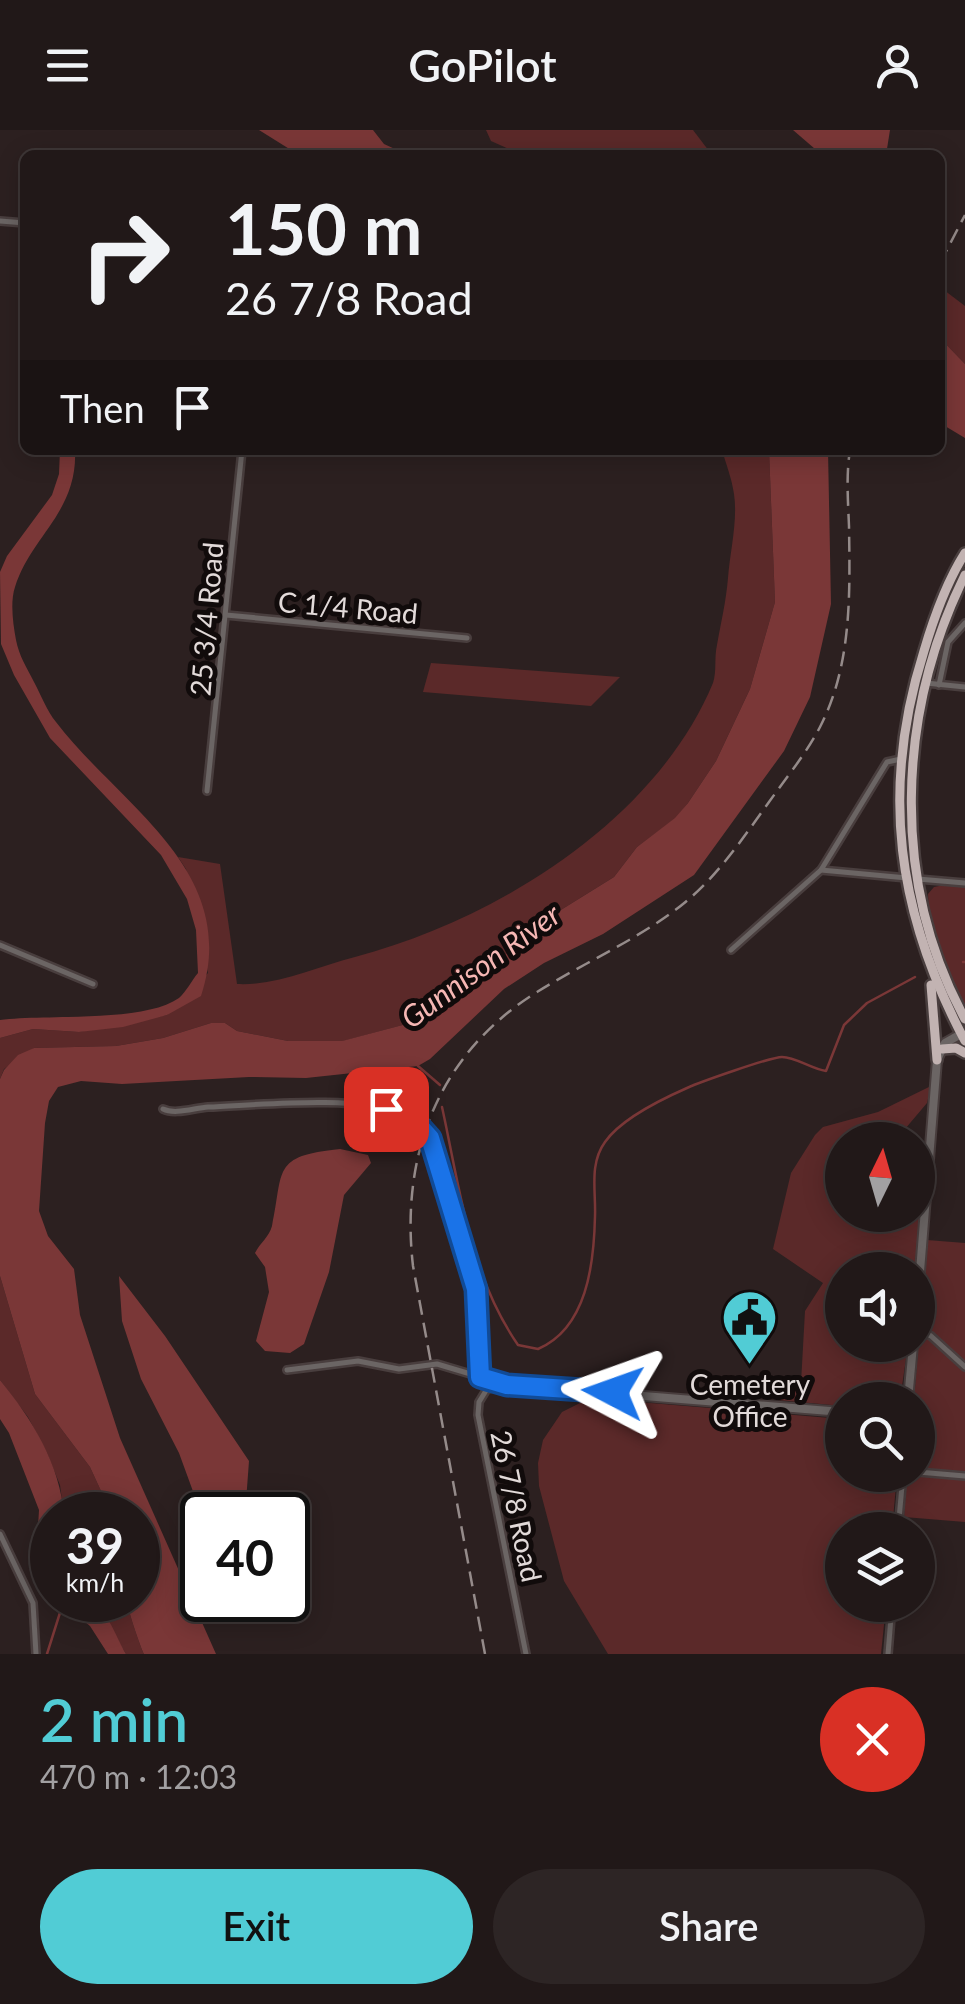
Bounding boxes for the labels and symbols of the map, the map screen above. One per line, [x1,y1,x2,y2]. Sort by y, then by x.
street label: 25 3/4 Road [182,541,230,697]
street label: C 1/4 Road [277,584,419,630]
water label: Gunnison River [393,895,567,1035]
pin [344,1067,429,1152]
north arrow [825,1122,935,1232]
public building icon: Cemetery Office [720,1288,780,1367]
position arrow [561,1340,665,1444]
place label: Cemetery Office [690,1367,811,1433]
street label: 26 7/8 Road [484,1427,550,1585]
speed limit sign: 40 [180,1492,310,1622]

